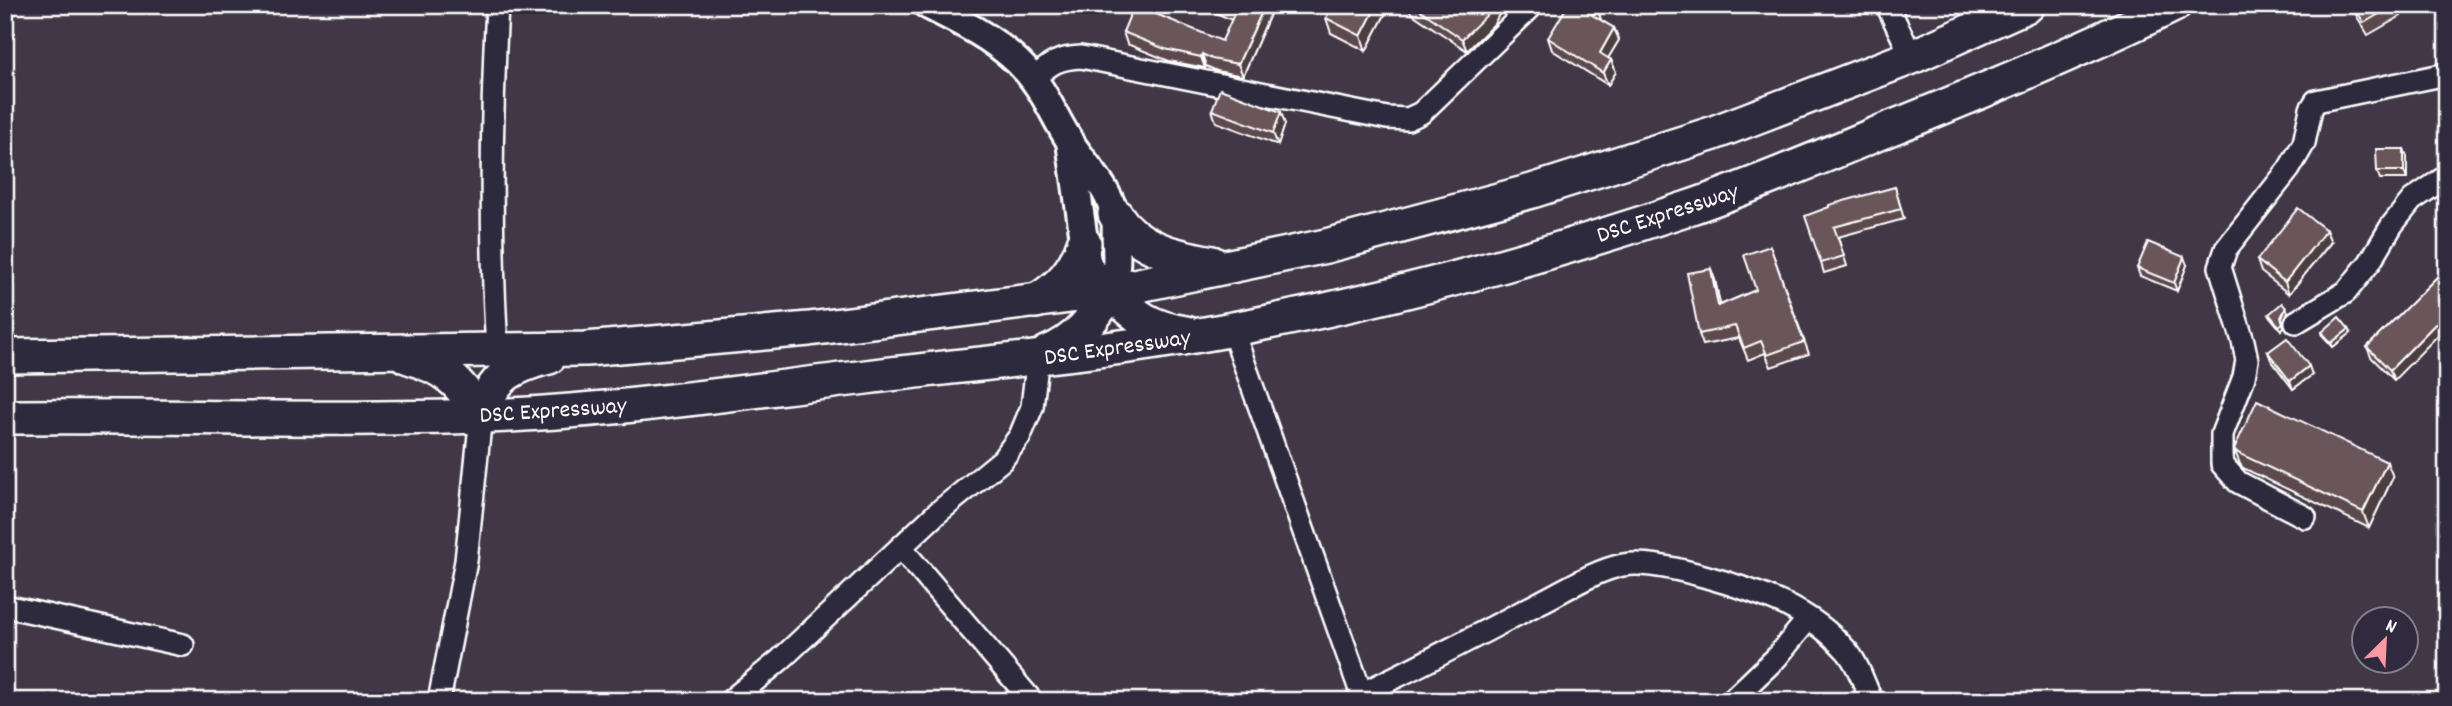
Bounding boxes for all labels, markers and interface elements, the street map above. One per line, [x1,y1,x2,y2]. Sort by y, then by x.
street label: DSC Expressway [1593,176,1744,254]
street label: DSC Expressway [1042,322,1194,376]
street label: DSC Expressway [479,390,629,434]
north arrow [2350,604,2420,674]
text: N [2381,613,2400,642]

